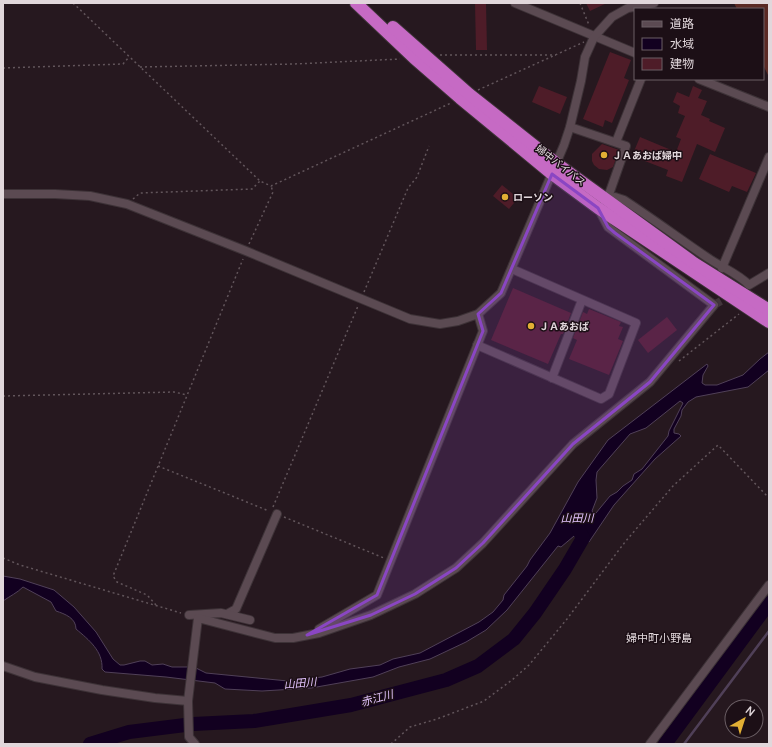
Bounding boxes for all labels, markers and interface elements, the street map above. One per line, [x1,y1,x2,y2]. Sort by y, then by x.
legend [634,8,764,80]
text: 道路 [670,15,694,32]
text: 水域 [670,35,694,52]
text: 建物 [670,55,694,72]
street label: 婦中バイパス [533,141,589,189]
place label: ＪＡあおば婦中 [612,148,682,162]
marker: ＪＡあおば婦中 [599,150,609,160]
place label: ローソン [513,190,553,204]
marker: ローソン [500,192,510,202]
place label: ＪＡあおば [539,319,589,333]
marker: ＪＡあおば [526,321,536,331]
water label: 山田川 [561,510,594,525]
district label: 婦中町小野島 [626,630,692,645]
water label: 山田川 [283,674,318,691]
water label: 赤江川 [359,686,396,709]
north arrow [724,699,764,739]
text: N [743,703,758,719]

